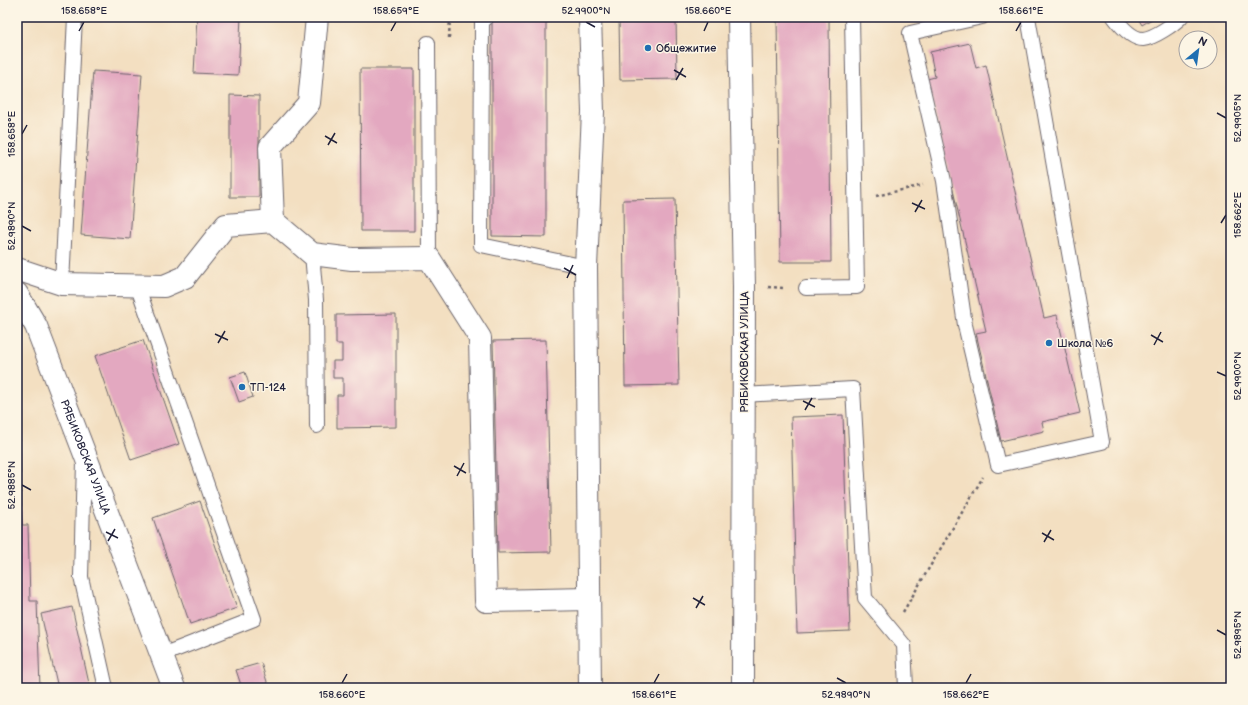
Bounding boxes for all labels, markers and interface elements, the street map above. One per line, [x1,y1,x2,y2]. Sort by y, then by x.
text: 158.658°E [61,5,108,17]
text: 158.659°E [373,5,420,17]
text: 52.9900°N [561,5,611,17]
text: 158.660°E [685,5,732,17]
text: 158.661°E [999,5,1044,17]
north arrow [1178,30,1218,70]
text: N [1196,34,1209,49]
place label: Общежитие [656,42,716,55]
marker: Общежитие [643,43,653,53]
text: 52.9905°N [1232,94,1244,142]
text: 158.658°E [6,110,18,157]
text: 158.662°E [1232,191,1244,238]
text: 52.9890°N [6,202,18,250]
street label: РЯБИКОВСКАЯ УЛИЦА [738,291,751,413]
place label: Школа №6 [1057,337,1113,350]
marker: Школа №6 [1044,338,1054,348]
text: 52.9900°N [1232,351,1244,401]
place label: ТП-124 [250,381,286,394]
marker: ТП-124 [237,382,247,392]
street label: РЯБИКОВСКАЯ УЛИЦА [58,398,113,516]
text: 52.9885°N [6,461,18,509]
text: 52.9895°N [1232,611,1244,659]
text: 158.660°E [319,689,366,701]
text: 158.661°E [632,689,677,701]
text: 52.9890°N [822,689,870,701]
text: 158.662°E [943,689,990,701]

